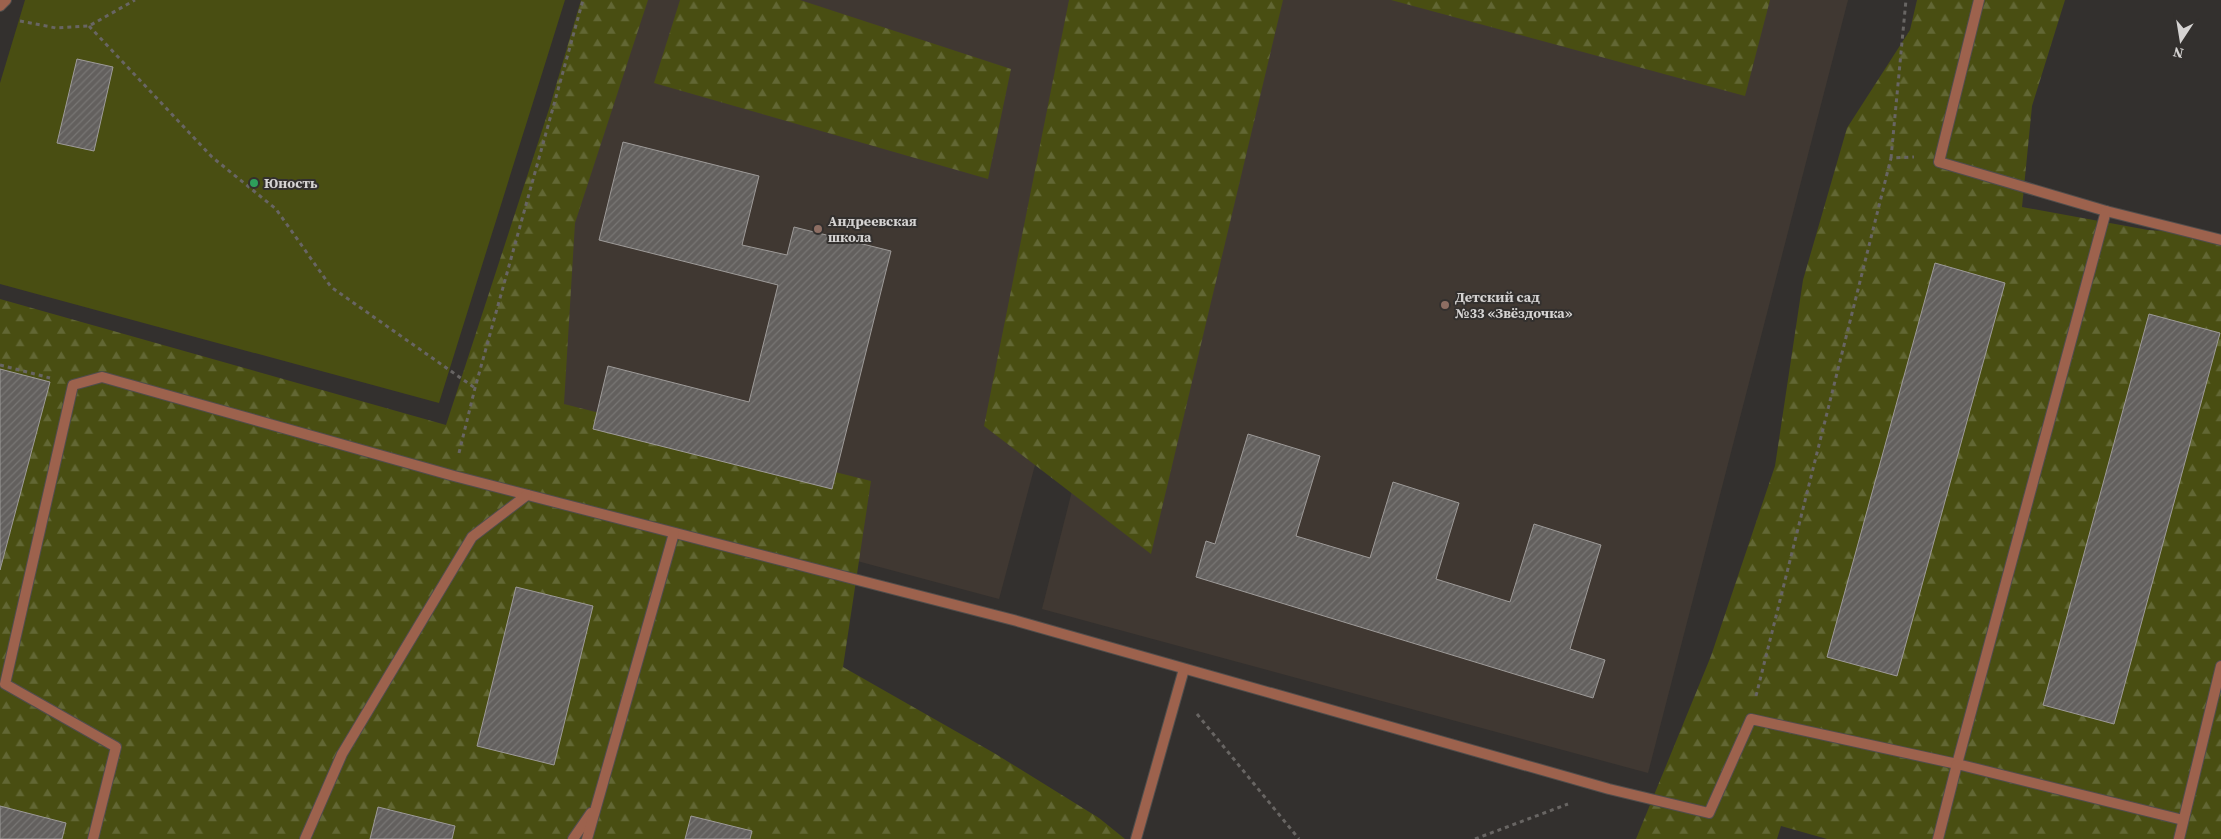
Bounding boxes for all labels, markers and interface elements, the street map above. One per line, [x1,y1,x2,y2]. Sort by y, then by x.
north arrow [2156,15,2206,65]
text: N [2171,42,2185,64]
place label: Юность [264,173,318,193]
marker: Юность [248,177,260,189]
place label: Андреевская школа [828,211,917,247]
marker: Андреевская школа [812,223,824,235]
place label: Детский сад №33 «Звёздочка» [1455,287,1573,323]
marker: Детский сад №33 «Звёздочка» [1439,299,1451,311]

